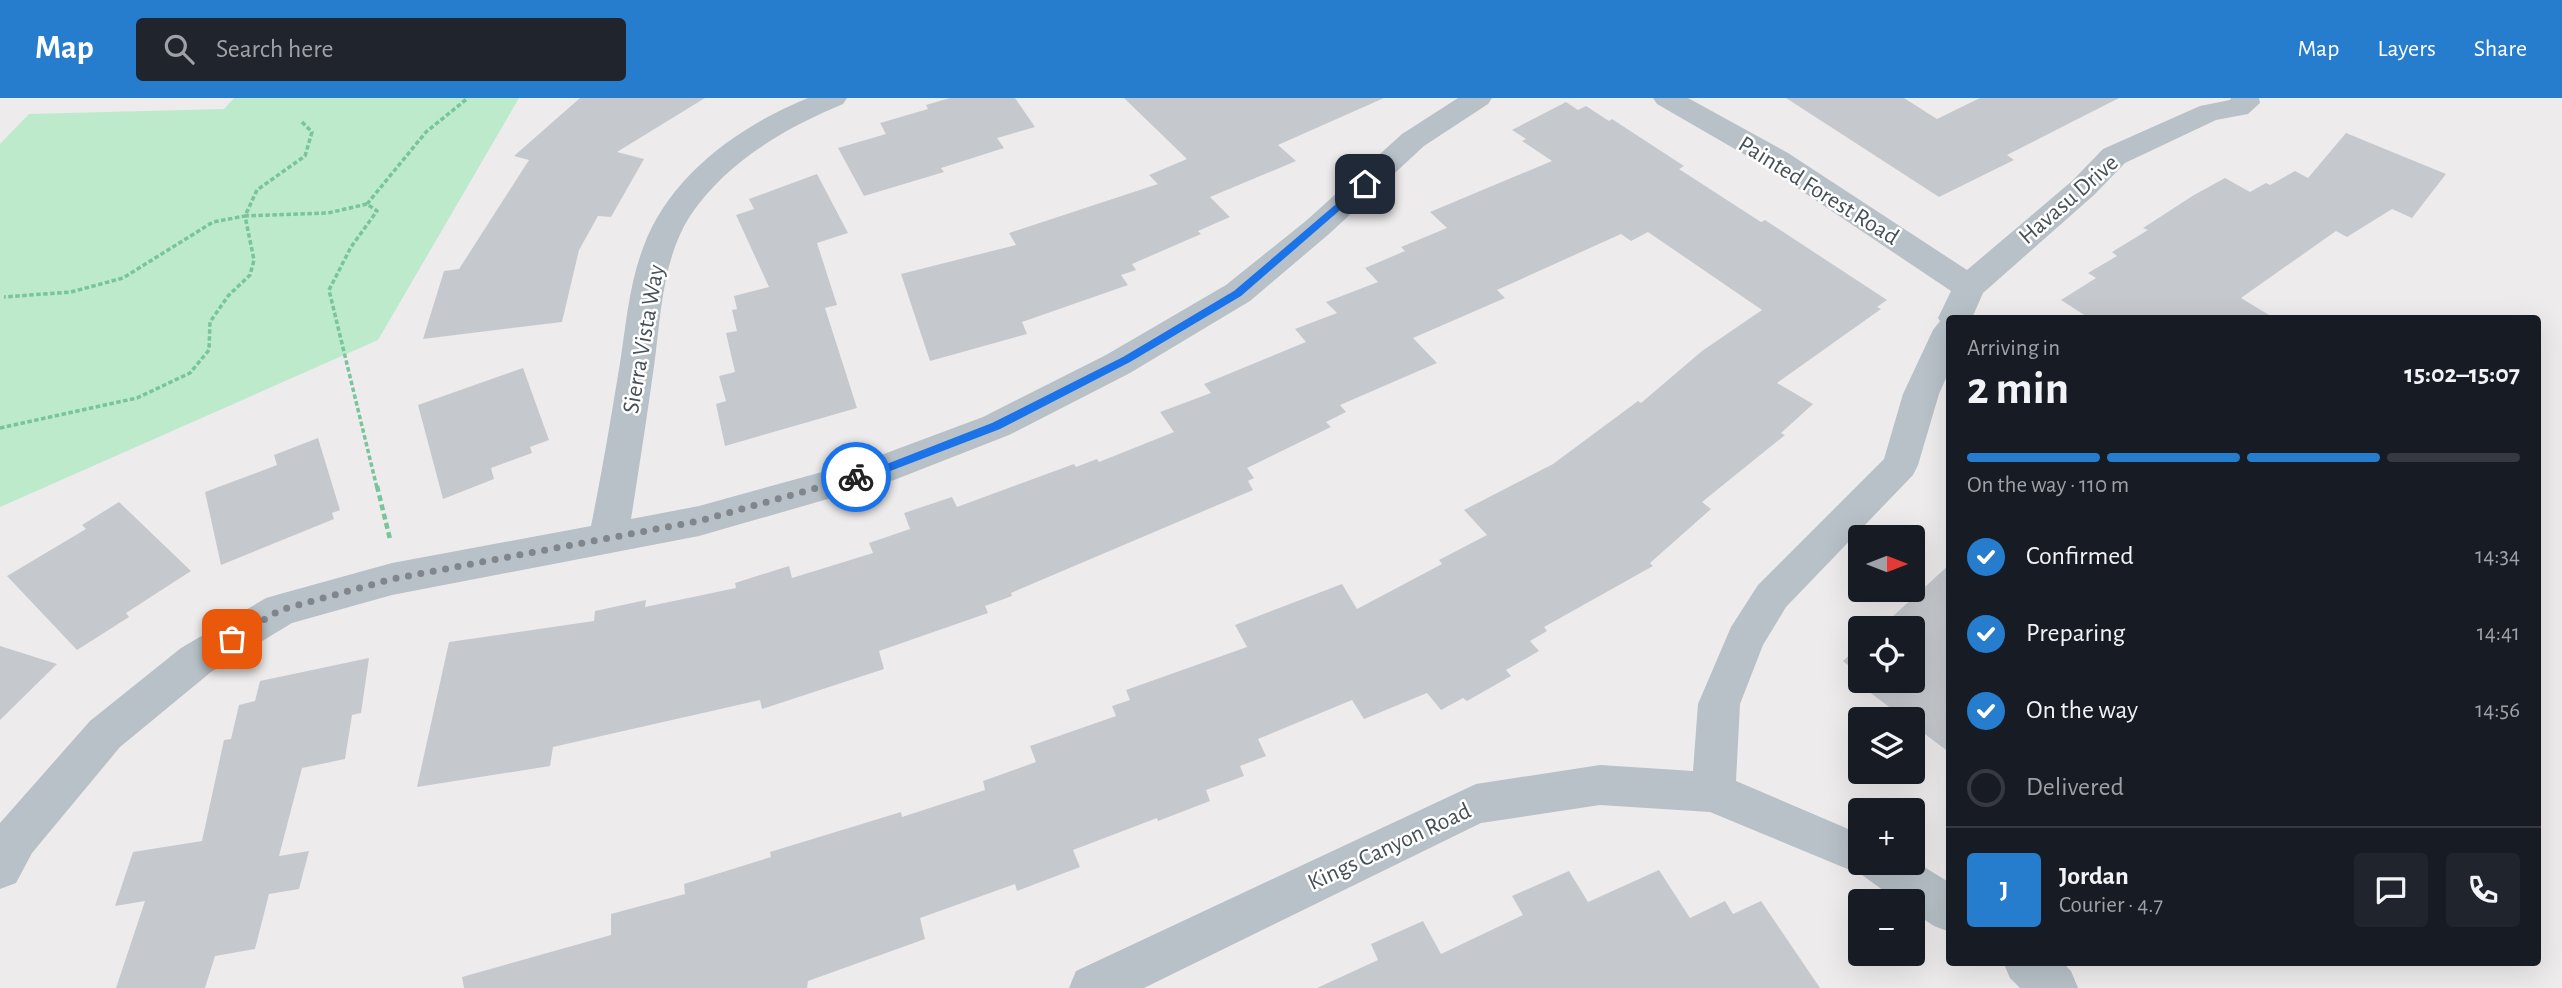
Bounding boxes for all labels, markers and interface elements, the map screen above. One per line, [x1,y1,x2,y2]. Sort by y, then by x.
search box [136,18,626,81]
icon: search [160,30,198,68]
text: Map [35,32,94,65]
text: Search here [216,36,334,62]
text: Map [2297,37,2339,61]
text: Layers [2377,37,2436,61]
text: Share [2474,37,2527,61]
street label: Painted Forest Road [1734,132,1903,250]
street label: Havasu Drive [2015,150,2123,249]
pin [1335,154,1395,214]
icon: home [1346,165,1384,203]
street label: Sierra Vista Way [619,263,669,415]
text: Arriving in [1967,337,2060,360]
text: 15:02–15:07 [2404,361,2520,387]
text: 2 min [1967,366,2069,412]
courier [821,442,891,512]
icon: bike [837,458,875,496]
text: On the way · 110 m [1967,474,2129,497]
north arrow [1848,525,1925,602]
map controls [1848,525,1925,966]
icon: check [1967,538,2005,576]
text: Confirmed [2026,543,2134,569]
text: 14:34 [2475,545,2520,568]
pin [202,609,262,669]
icon: check [1967,615,2005,653]
button: locate [1848,616,1925,693]
icon: bag [213,620,251,658]
text: Preparing [2026,620,2125,646]
text: 14:41 [2477,622,2520,645]
icon: check [1967,692,2005,730]
text: On the way [2026,697,2138,723]
text: 14:56 [2475,699,2520,722]
button: layers [1848,707,1925,784]
text: Delivered [2026,774,2124,800]
button: + [1848,798,1925,875]
street label: Kings Canyon Road [1304,799,1475,895]
button: chat [2354,853,2428,927]
button: phone [2446,853,2520,927]
text: Jordan [2059,863,2129,889]
text: J [2000,877,2008,903]
button: − [1848,889,1925,966]
text: Courier · 4.7 [2059,894,2163,917]

